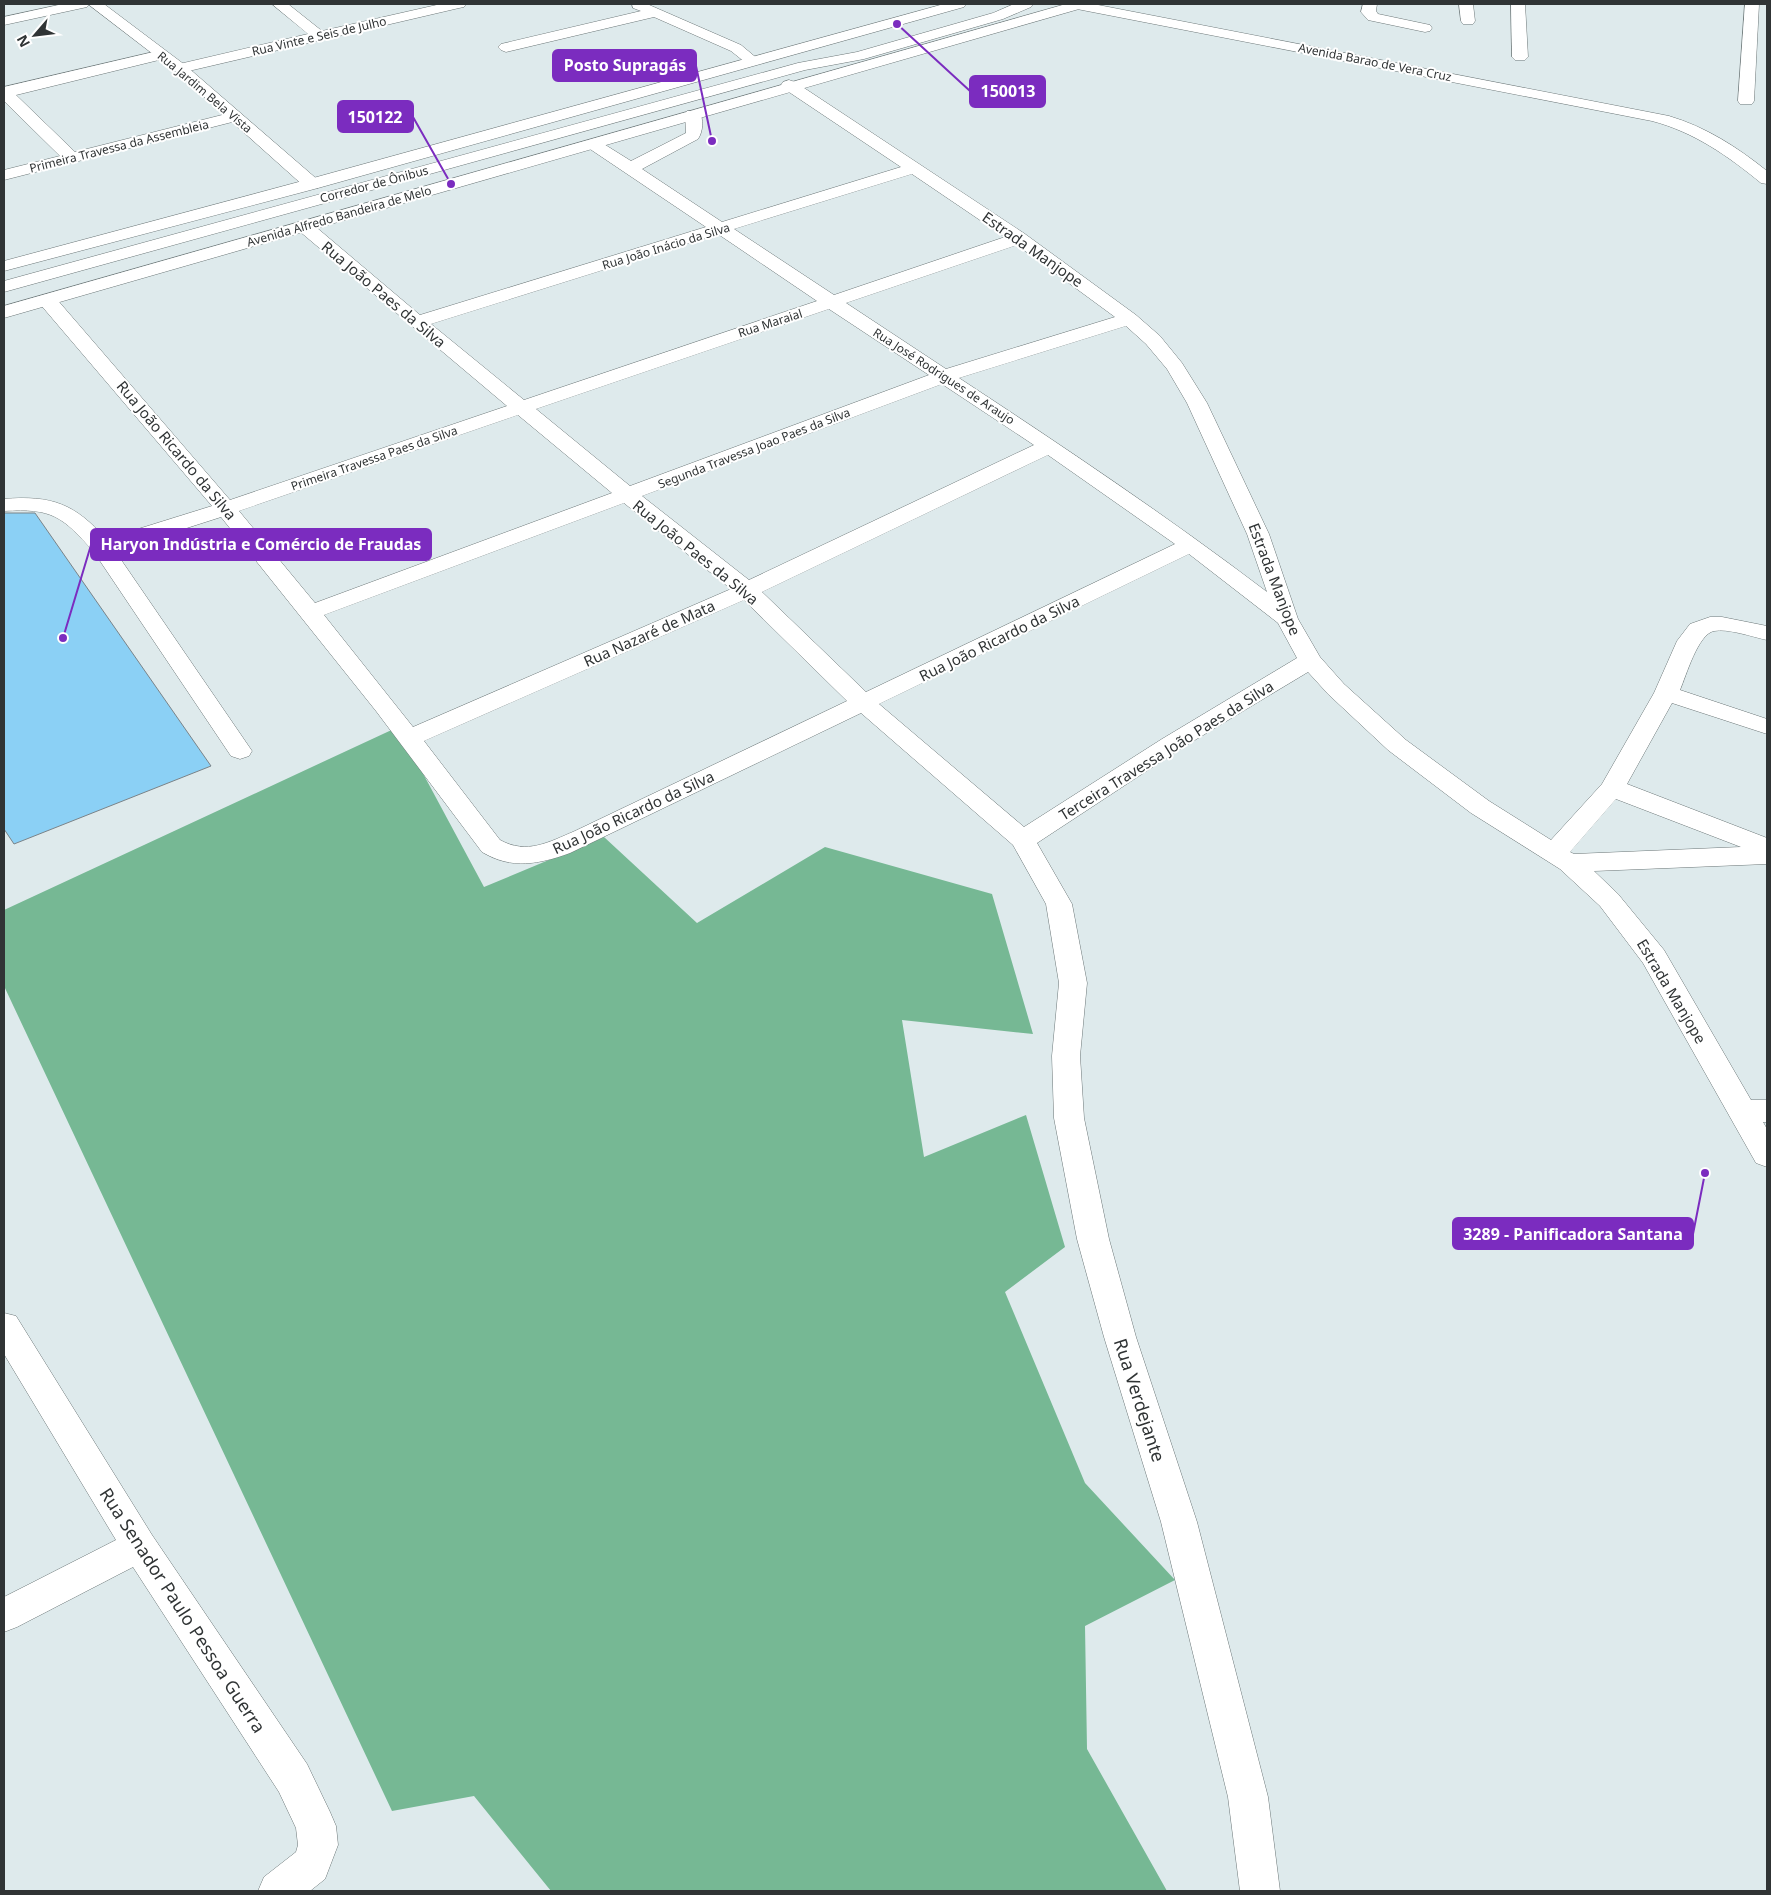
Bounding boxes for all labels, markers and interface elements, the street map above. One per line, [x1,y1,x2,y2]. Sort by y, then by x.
north arrow [10,10,60,60]
street label: Rua Vinte e Seis de Julho [250,12,388,60]
text: N [12,32,34,51]
street label: Avenida Barao de Vera Cruz [1297,39,1453,85]
street label: Rua Jardim Bela Vista [154,47,256,137]
callout: Posto Supragás [553,50,696,81]
text: Posto Supragás [564,54,686,76]
callout: 150013 [970,76,1045,107]
text: 150013 [981,80,1035,102]
callout: 150122 [338,101,413,132]
text: 150122 [348,106,402,128]
street label: Primeira Travessa da Assembleia [28,115,210,177]
street label: Corredor de Ônibus [318,161,430,207]
street label: Avenida Alfredo Bandeira de Melo [245,181,433,251]
street label: Estrada Manjope [979,207,1087,291]
street label: Rua João Inácio da Silva [600,218,732,274]
street label: Rua João Paes da Silva [318,236,450,352]
street label: Rua Maraial [736,305,804,341]
street label: Rua José Rodrigues de Araujo [870,324,1018,428]
street label: Rua João Ricardo da Silva [113,376,241,524]
street label: Segunda Travessa Joao Paes da Silva [655,403,853,493]
street label: Primeira Travessa Paes da Silva [288,421,460,495]
street label: Rua João Paes da Silva [629,495,763,609]
street label: Estrada Manjope [1244,520,1306,638]
callout: Haryon Indústria e Comércio de Fraudas [91,529,431,560]
text: Haryon Indústria e Comércio de Fraudas [101,533,421,555]
street label: Rua João Ricardo da Silva [916,590,1082,686]
street label: Rua Nazaré de Mata [580,595,718,671]
street label: Terceira Travessa João Paes da Silva [1055,675,1277,825]
street label: Rua João Ricardo da Silva [549,766,717,858]
street label: Estrada Manjope [1633,935,1711,1047]
callout: 3289 - Panificadora Santana [1453,1218,1693,1249]
text: 3289 - Panificadora Santana [1463,1223,1683,1245]
street label: Rua Verdejante [1109,1335,1171,1465]
street label: Rua Senador Paulo Pessoa Guerra [95,1483,271,1737]

